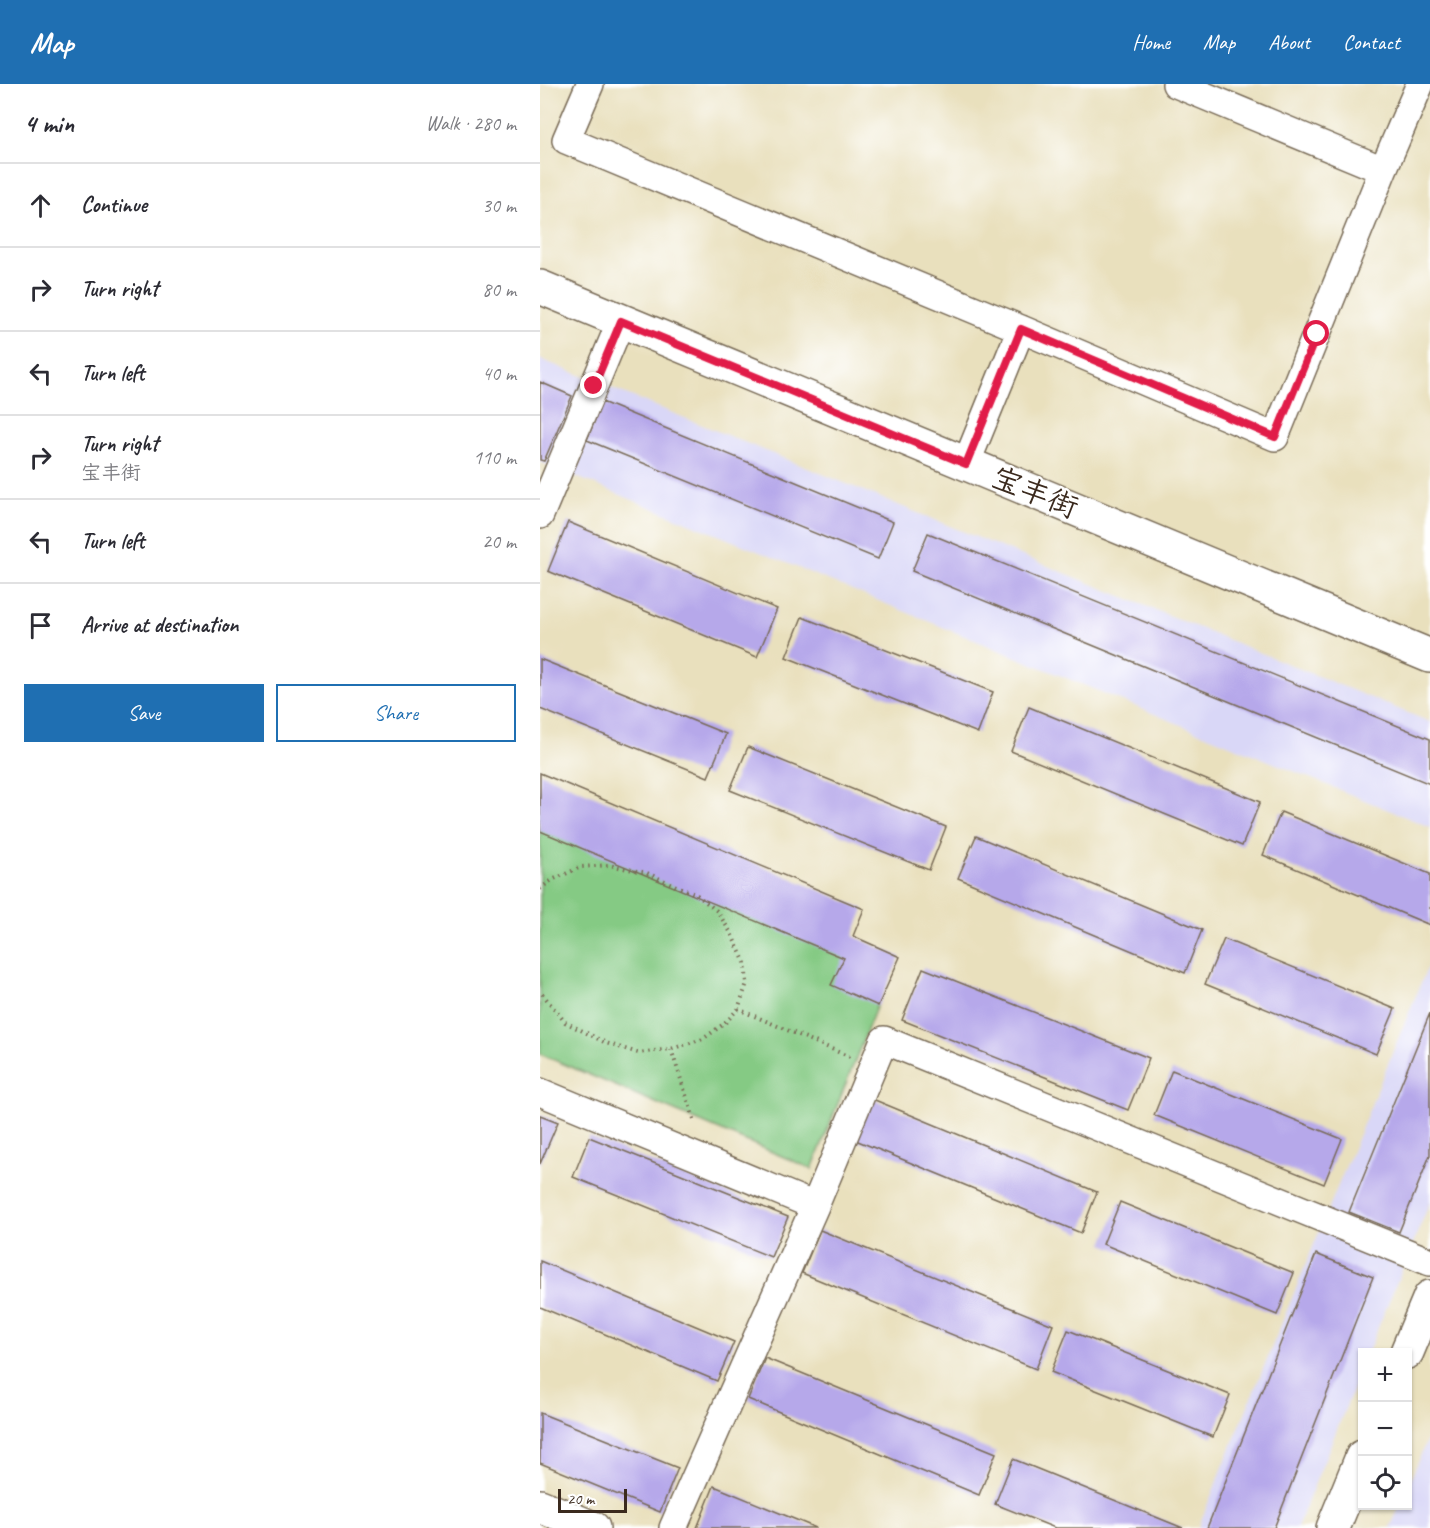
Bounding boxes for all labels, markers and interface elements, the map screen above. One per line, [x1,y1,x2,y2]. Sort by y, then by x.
text: Map [30,25,73,60]
text: Home [1132,29,1170,55]
text: Map [1203,29,1235,55]
text: About [1268,29,1310,55]
text: Contact [1343,29,1400,55]
text: 4 min [24,107,74,140]
text: Walk · 280 m [426,111,516,136]
icon: ahead [24,189,57,222]
text: Continue [81,191,147,219]
text: 30 m [482,193,516,218]
icon: right [24,273,57,306]
text: Turn right [81,275,158,303]
text: 80 m [482,277,516,302]
route start [1303,320,1329,346]
icon: left [24,357,57,390]
text: Turn left [81,359,145,387]
text: 40 m [482,361,516,386]
route end [580,372,606,398]
text: Turn right [81,430,158,458]
icon: right [24,441,57,474]
text: 110 m [473,445,516,470]
street label: 宝丰街 [986,458,1084,526]
text: 宝丰街 [81,460,141,485]
icon: left [24,525,57,558]
text: Turn left [81,527,145,555]
text: 20 m [482,529,516,554]
icon: arrive [24,609,57,642]
text: Arrive at destination [81,611,238,639]
button: Save [24,684,264,742]
button: Share [276,684,516,742]
map controls [1358,1348,1412,1510]
button: + [1358,1348,1412,1402]
button: − [1358,1402,1412,1456]
button: locate [1358,1456,1412,1510]
scale bar [558,1486,627,1514]
text: 20 m [567,1489,594,1509]

